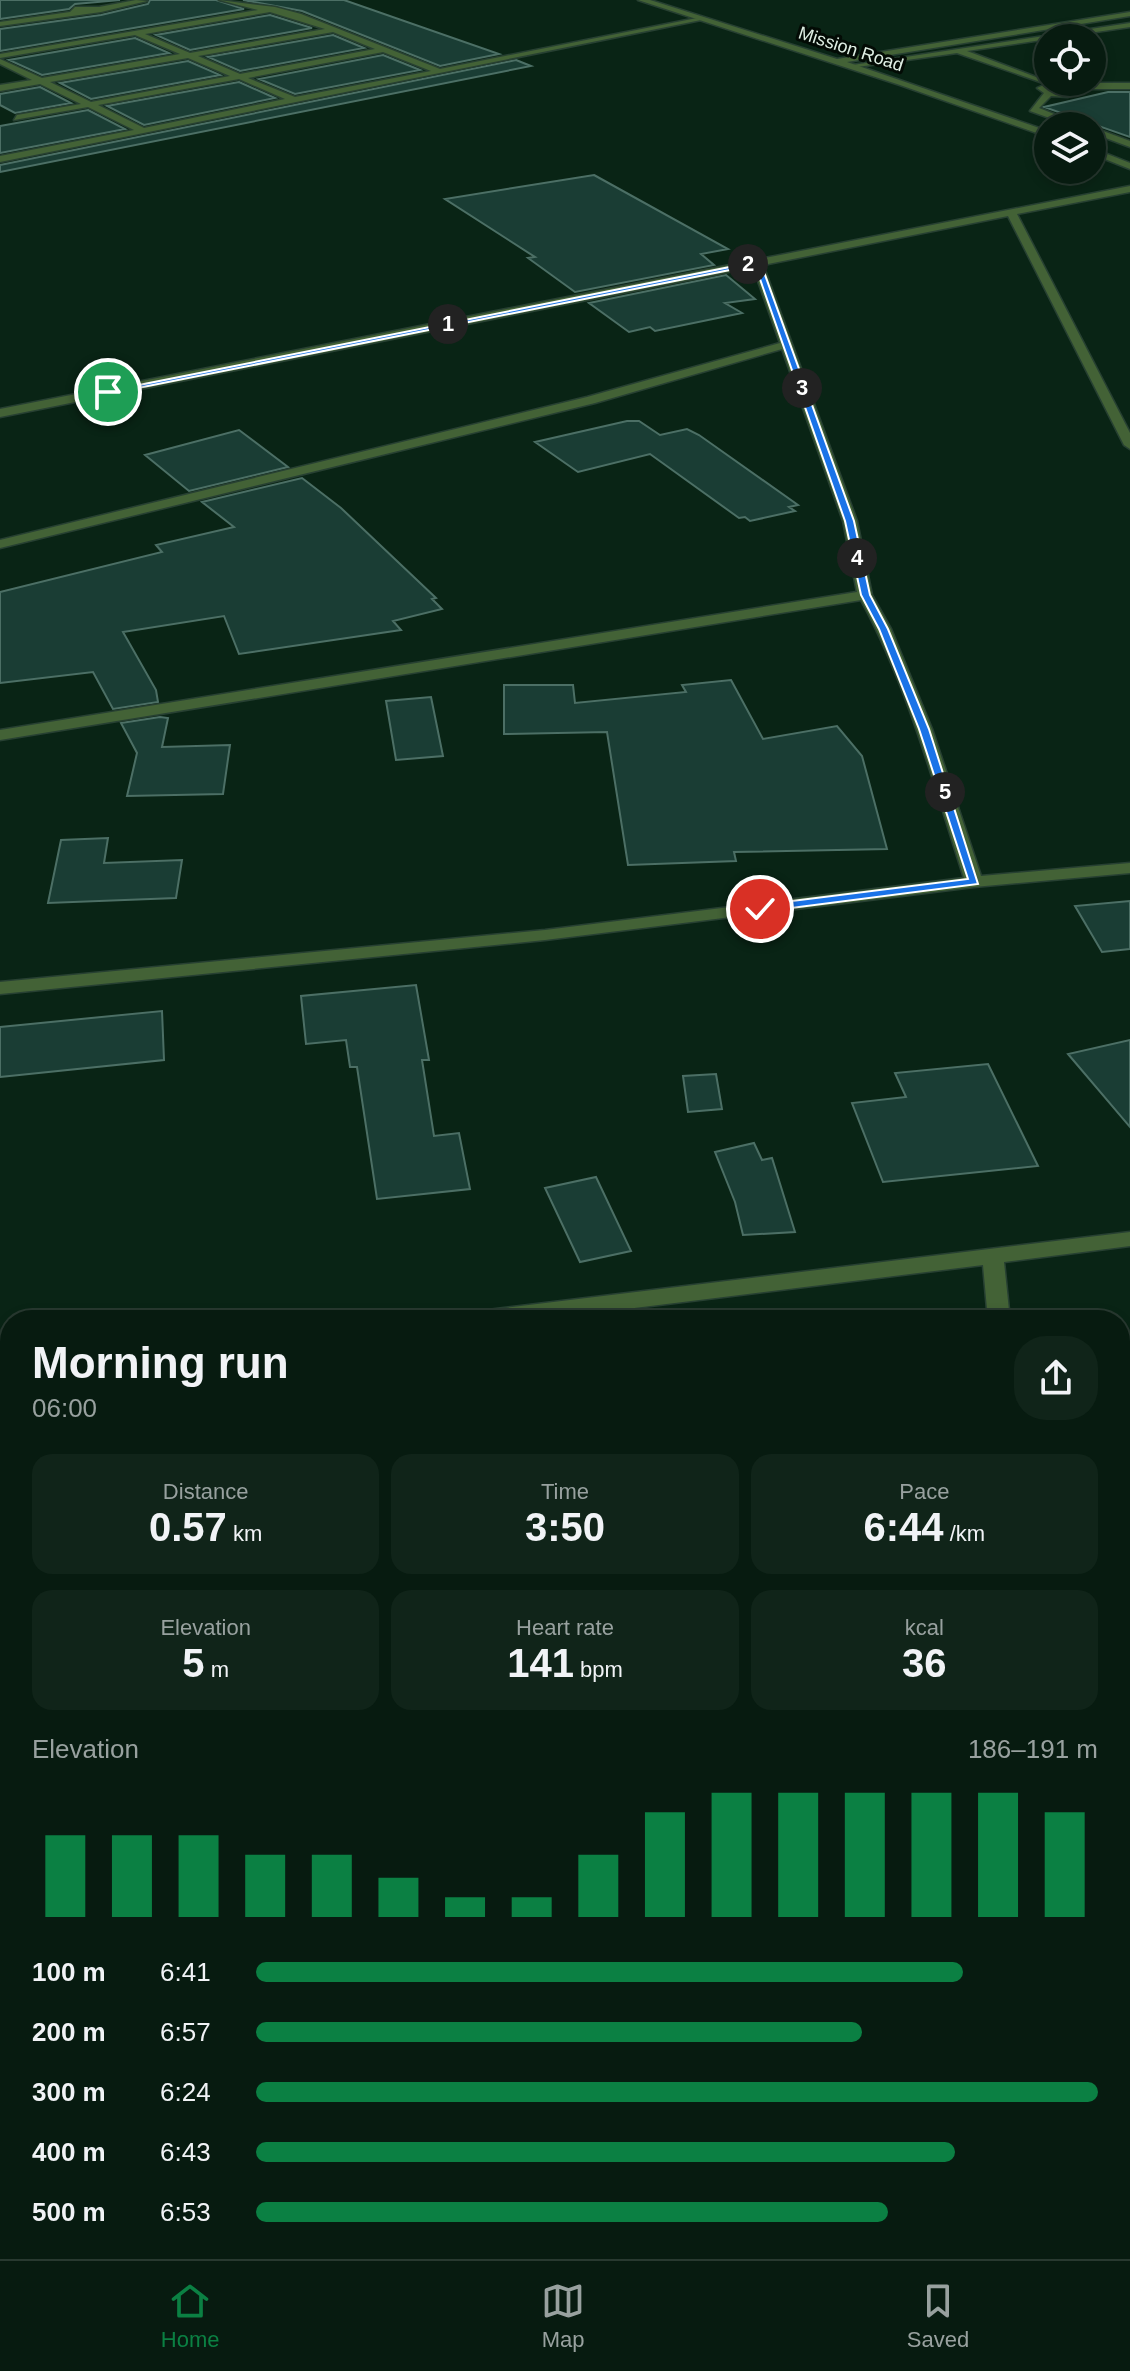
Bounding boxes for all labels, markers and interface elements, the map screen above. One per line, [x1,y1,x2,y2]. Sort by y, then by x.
street label: Mission Road [796,23,906,75]
map controls [1034,24,1106,184]
button: locate [1034,24,1106,96]
button: layers [1034,112,1106,184]
pin: 2 [728,244,768,284]
text: 2 [742,251,754,276]
pin: 1 [428,304,468,344]
text: 1 [442,311,454,336]
pin [74,358,142,426]
pin: 3 [782,368,822,408]
icon: arrive [86,370,130,414]
text: 3 [796,375,808,400]
pin: 4 [837,538,877,578]
text: 4 [851,545,863,570]
pin: 5 [925,772,965,812]
text: 5 [939,779,951,804]
pin [726,875,794,943]
icon: check [738,887,782,931]
button: share [1014,1336,1098,1420]
text: Morning run [32,1338,289,1387]
text: 06:00 [32,1393,97,1423]
text: Distance [163,1479,248,1504]
text: Time [541,1479,589,1504]
text: Pace [899,1479,949,1504]
text: 0.57 [149,1505,227,1549]
text: 3:50 [525,1505,605,1549]
text: 6:44 [864,1505,944,1549]
text: km [227,1521,262,1546]
text: /km [944,1521,985,1546]
text: Elevation [160,1615,251,1640]
text: Heart rate [516,1615,614,1640]
text: kcal [905,1615,944,1640]
text: 5 [182,1641,205,1685]
text: 141 [507,1641,574,1685]
text: 36 [902,1641,947,1685]
text: m [205,1657,229,1682]
text: bpm [574,1657,623,1682]
text: Elevation [32,1734,139,1764]
text: 186–191 m [968,1734,1098,1764]
text: 100 m [32,1957,106,1987]
text: 6:41 [160,1957,211,1987]
text: 200 m [32,2017,106,2047]
text: 6:57 [160,2017,211,2047]
text: 300 m [32,2077,106,2107]
text: 6:24 [160,2077,211,2107]
text: 400 m [32,2137,106,2167]
text: 6:43 [160,2137,211,2167]
text: 500 m [32,2197,106,2227]
text: 6:53 [160,2197,211,2227]
tab: Home [161,2279,220,2353]
tab: Map [541,2279,585,2353]
tab: Saved [907,2279,969,2353]

